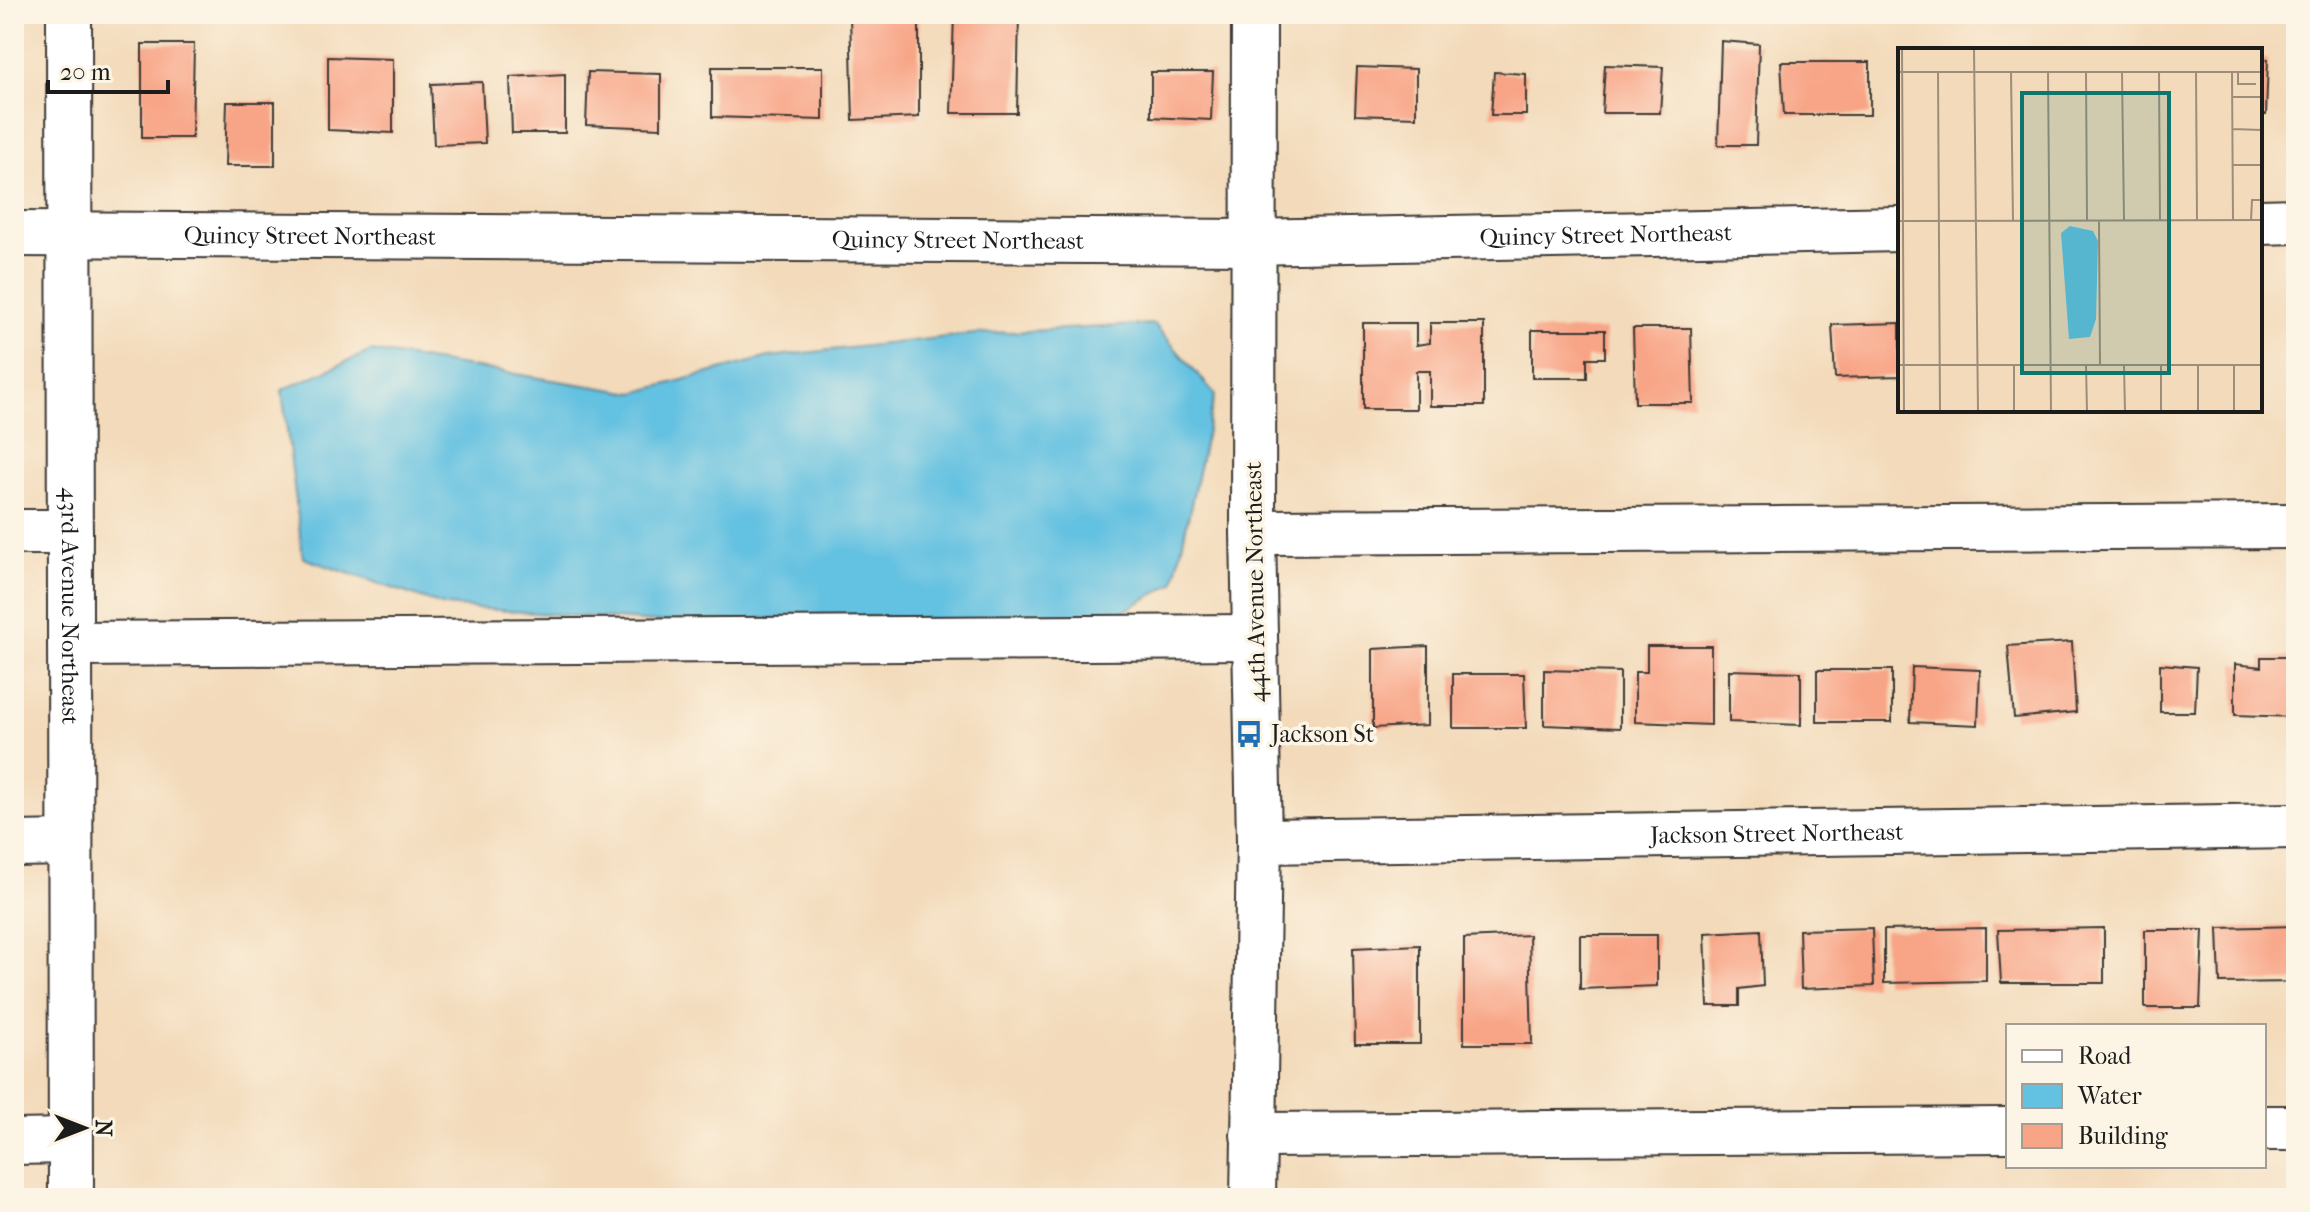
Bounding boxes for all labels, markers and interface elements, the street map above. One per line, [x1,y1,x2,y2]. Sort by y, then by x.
scale bar [48,44,168,94]
inset map [1898,48,2262,412]
text: 20 m [60,58,111,86]
street label: Quincy Street Northeast [1479,218,1733,251]
street label: Quincy Street Northeast [184,221,437,251]
street label: Quincy Street Northeast [832,225,1085,255]
street label: 44th Avenue Northeast [1239,461,1271,703]
street label: 43rd Avenue Northeast [56,487,84,725]
bus stop icon: Jackson St [1234,719,1264,749]
place label: Jackson St [1269,720,1375,748]
street label: Jackson Street Northeast [1648,818,1904,849]
legend [2006,1024,2266,1168]
text: Road [2078,1042,2132,1070]
text: Water [2077,1082,2142,1110]
north arrow [44,1088,124,1168]
text: N [90,1120,116,1137]
text: Building [2078,1122,2169,1150]

